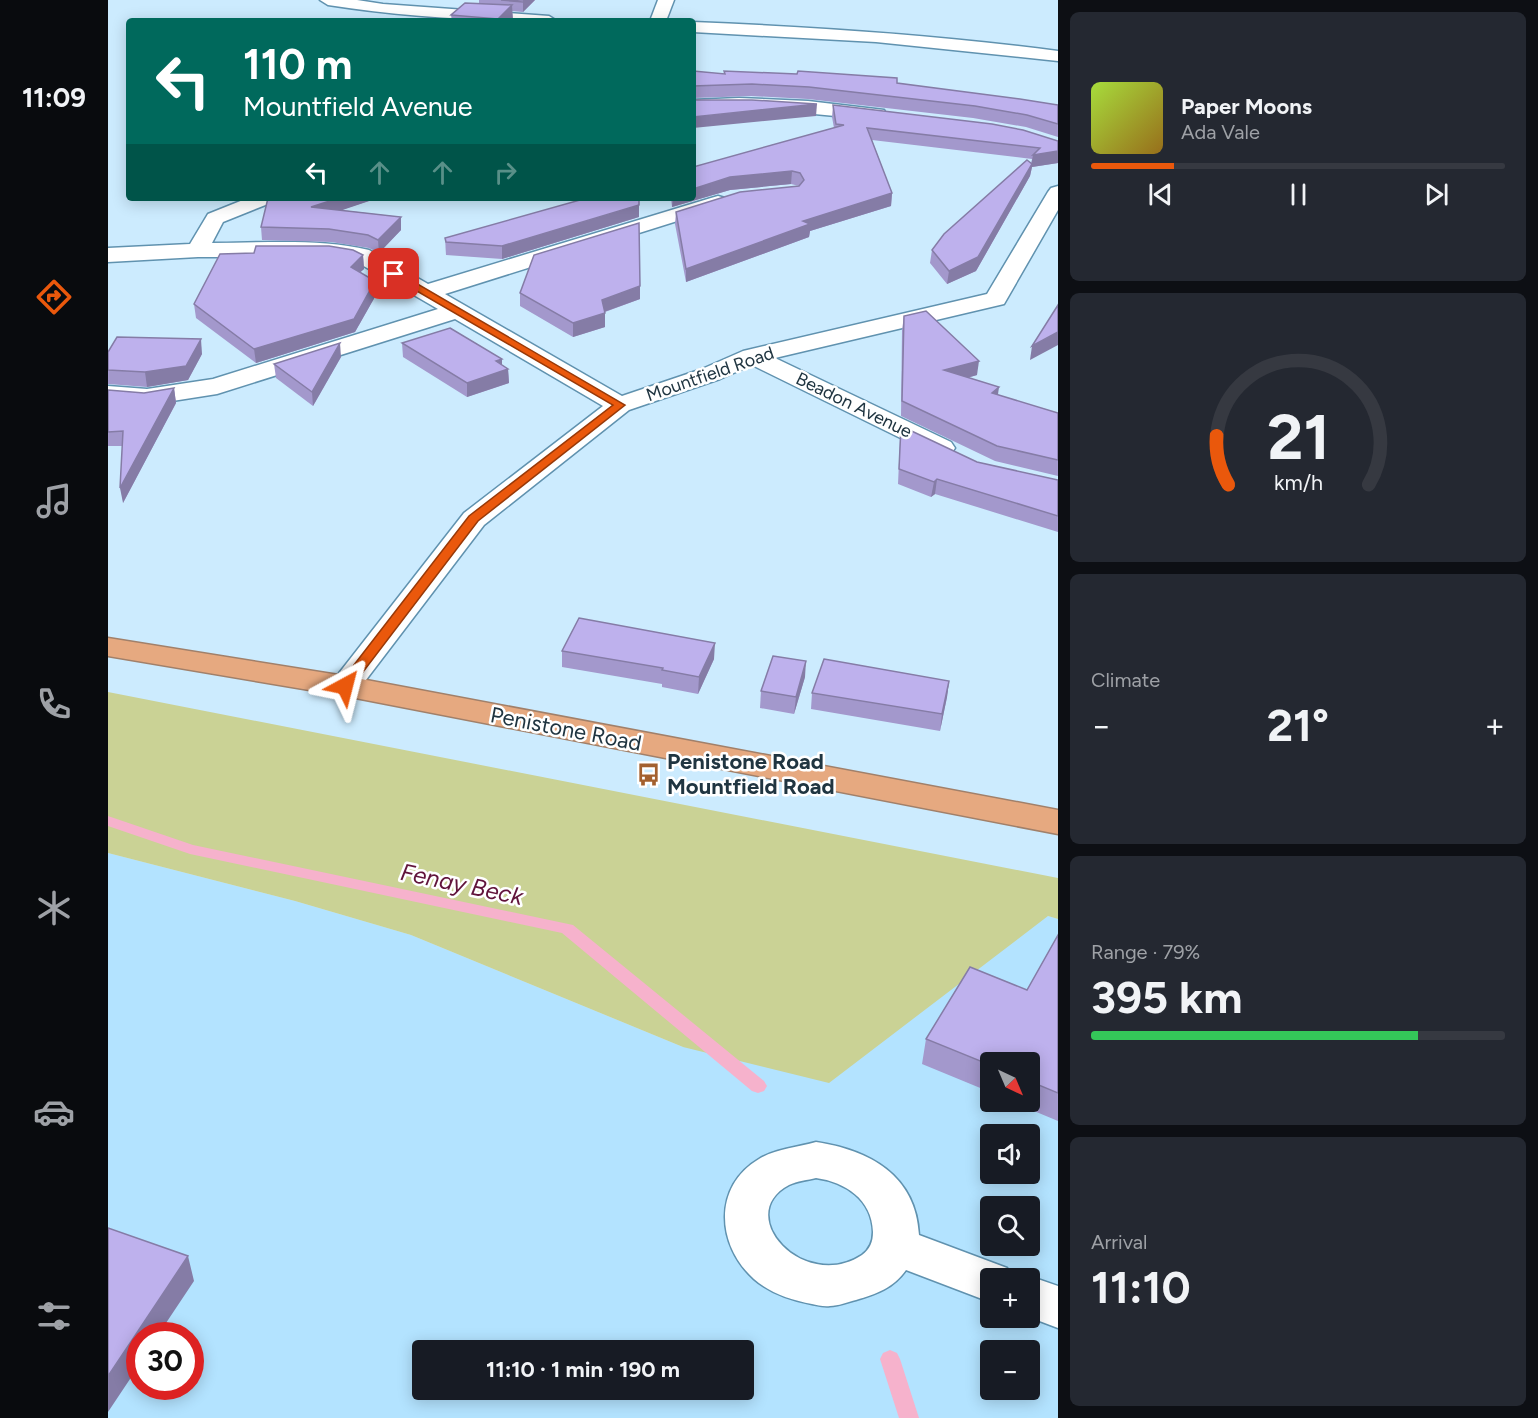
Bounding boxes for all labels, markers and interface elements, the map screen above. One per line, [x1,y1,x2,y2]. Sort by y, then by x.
text: 110 m [243,39,352,90]
icon: left [144,42,222,120]
text: 11:09 [22,81,86,114]
text: Mountfield Avenue [243,90,473,123]
text: Paper Moons [1181,93,1312,120]
text: Ada Vale [1181,120,1260,144]
icon: left [300,156,333,189]
icon: ahead [363,156,396,189]
icon: ahead [426,156,459,189]
icon: right [489,156,522,189]
icon: previous [1144,178,1177,211]
icon: pause [1282,178,1315,211]
icon: next [1420,178,1453,211]
pin [368,248,419,299]
icon: arrive [377,257,410,290]
icon: directions [33,276,75,318]
street label: Mountfield Road [643,342,777,406]
street label: Beadon Avenue [792,367,916,443]
text: 21 [1267,400,1329,475]
text: km/h [1274,470,1322,495]
icon: music [33,480,75,522]
position arrow [313,654,377,718]
text: Climate [1091,668,1160,692]
icon: phone [33,683,75,725]
text: 21° [1267,698,1329,752]
street label: Penistone Road [488,701,644,757]
text: − [1091,706,1112,745]
text: + [1484,706,1505,745]
place label: Penistone Road Mountfield Road [667,748,835,800]
bus stop icon: Penistone Road Mountfield Road [636,761,662,787]
water label: Fenay Beck [398,857,527,911]
icon: climate [33,887,75,929]
text: Range · 79% [1091,940,1200,964]
text: 395 km [1091,970,1242,1024]
north arrow [980,1052,1040,1112]
map controls [980,1052,1040,1400]
icon: car [33,1091,75,1133]
button: sound [980,1124,1040,1184]
button: search [980,1196,1040,1256]
text: Arrival [1091,1230,1147,1254]
text: 11:10 [1091,1260,1191,1314]
button: + [980,1268,1040,1328]
icon: filters [33,1295,75,1337]
speed limit sign: 30 [126,1322,204,1400]
button: − [980,1340,1040,1400]
text: 11:10 · 1 min · 190 m [486,1356,680,1383]

